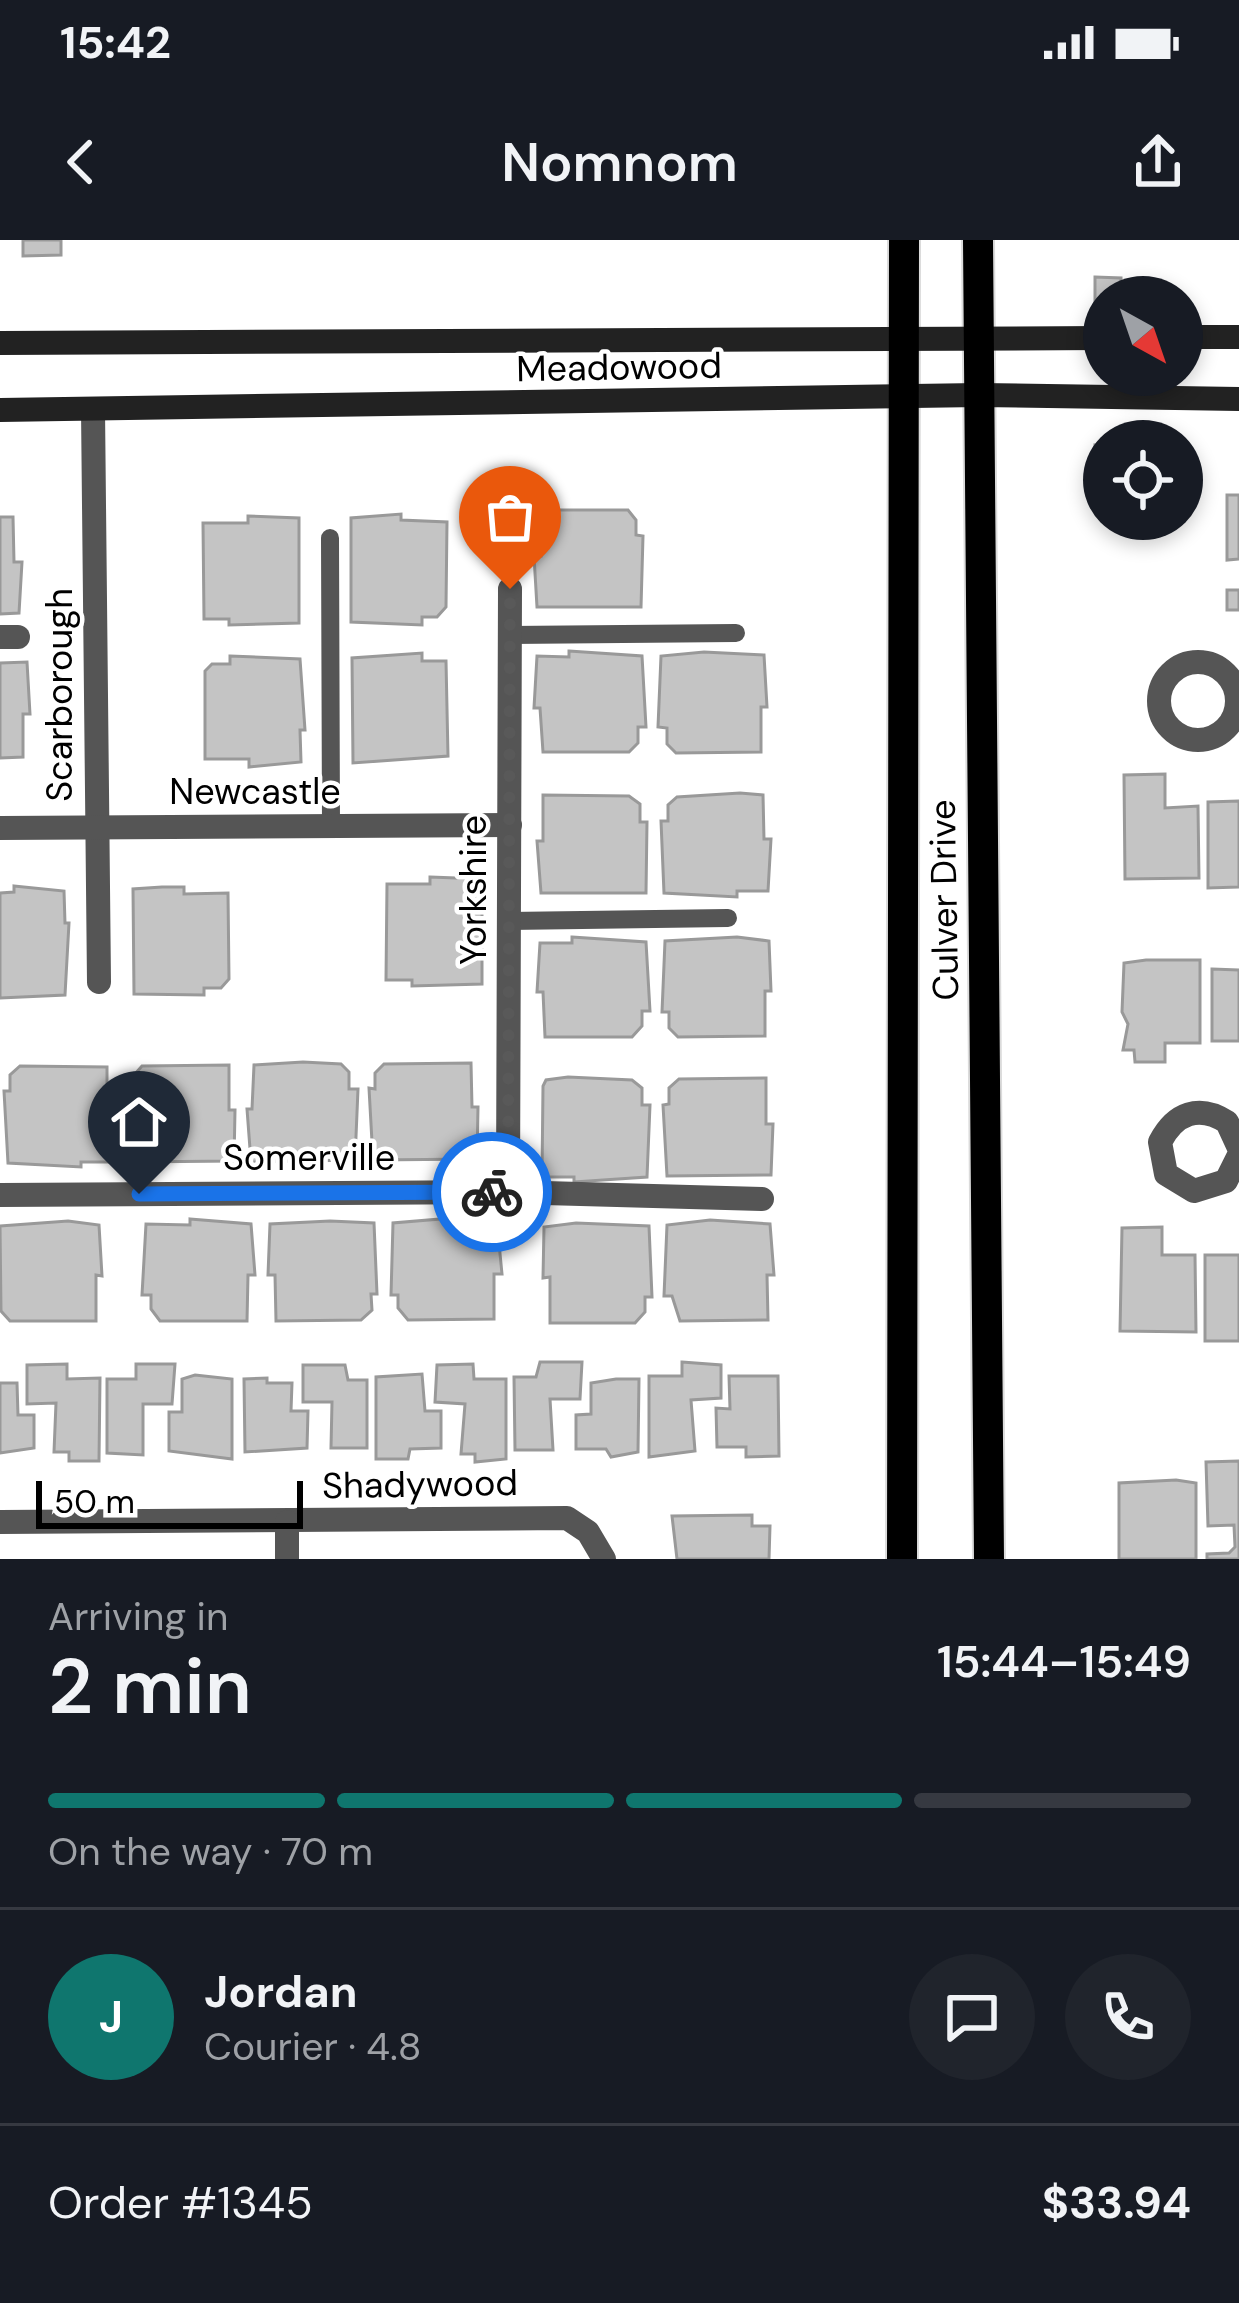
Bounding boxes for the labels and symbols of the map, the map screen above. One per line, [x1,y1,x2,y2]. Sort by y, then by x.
north arrow [1083,276,1203,396]
street label: Meadowood [516,342,722,392]
pin [459,466,561,589]
street label: Scarborough [36,588,83,802]
street label: Newcastle [169,768,341,815]
street label: Culver Drive [919,799,969,1001]
street label: Yorkshire [450,815,497,965]
pin [88,1071,190,1194]
courier [432,1132,552,1252]
street label: Somerville [223,1134,395,1181]
street label: Shadywood [322,1459,518,1509]
scale bar [36,1475,303,1528]

